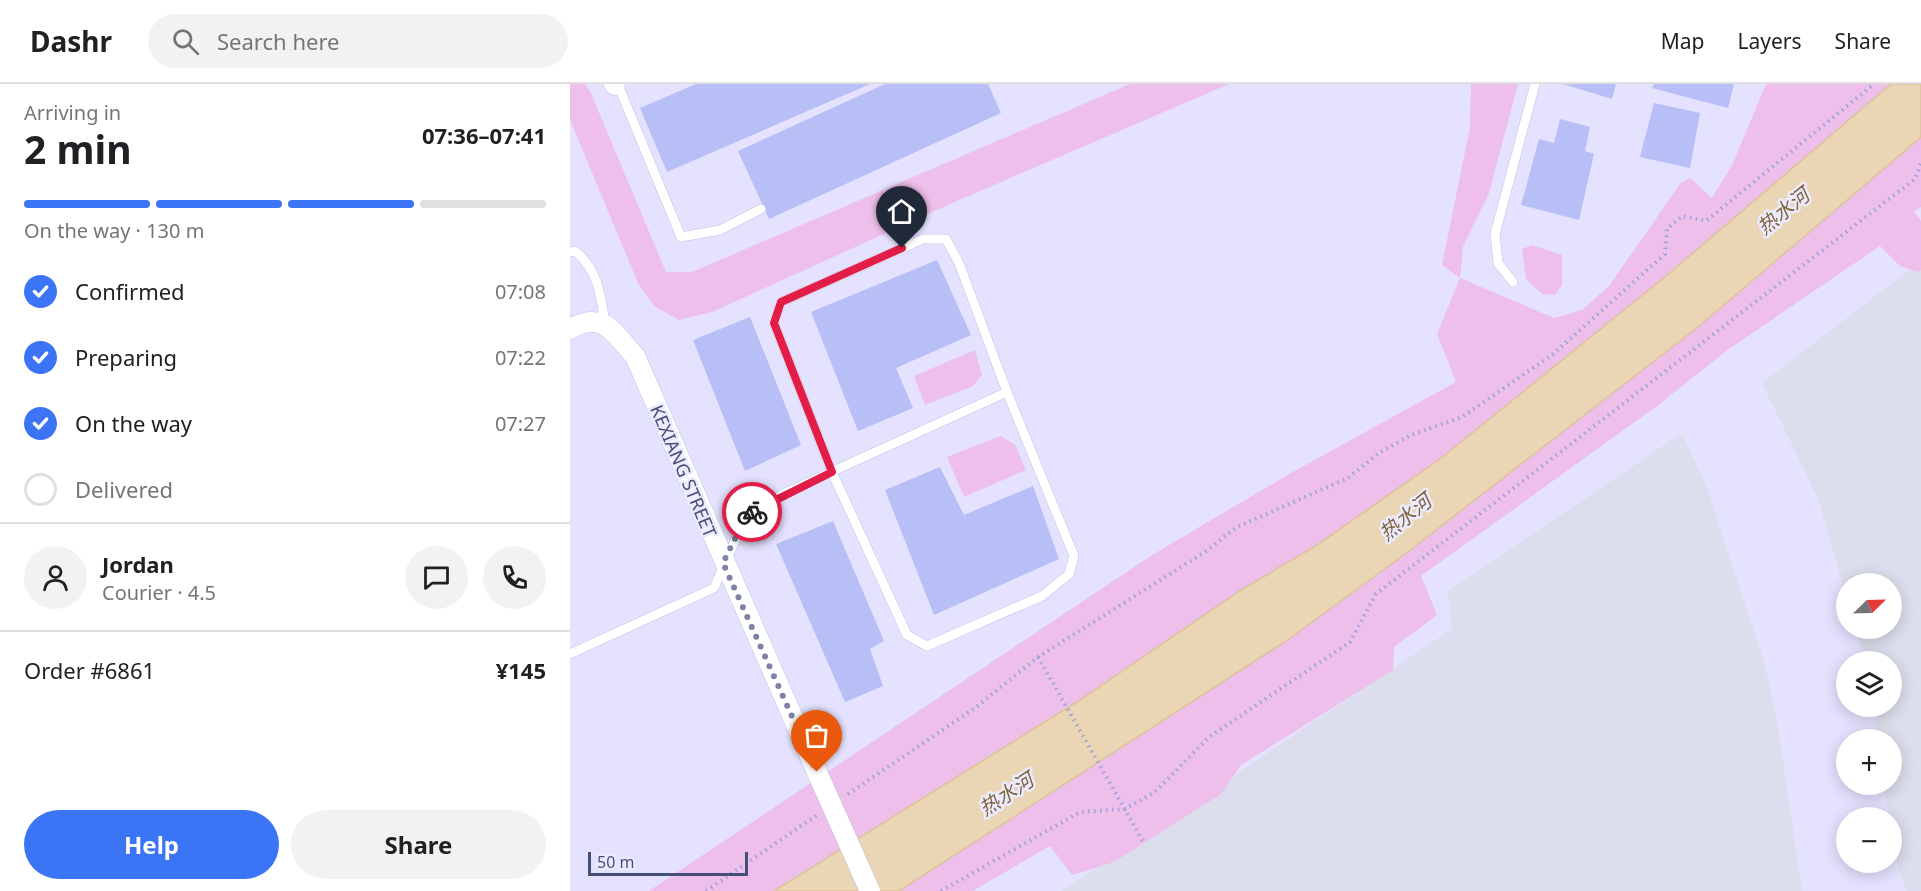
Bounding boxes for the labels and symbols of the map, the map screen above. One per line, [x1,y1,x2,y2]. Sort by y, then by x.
water label: 热水河 [1751,179,1818,240]
pin [876,186,927,248]
street label: KEXIANG STREET [645,401,723,541]
courier [722,482,782,542]
water label: 热水河 [1373,485,1440,546]
north arrow [1836,573,1902,639]
pin [791,710,842,772]
water label: 热水河 [973,764,1042,822]
scale bar [588,849,748,876]

